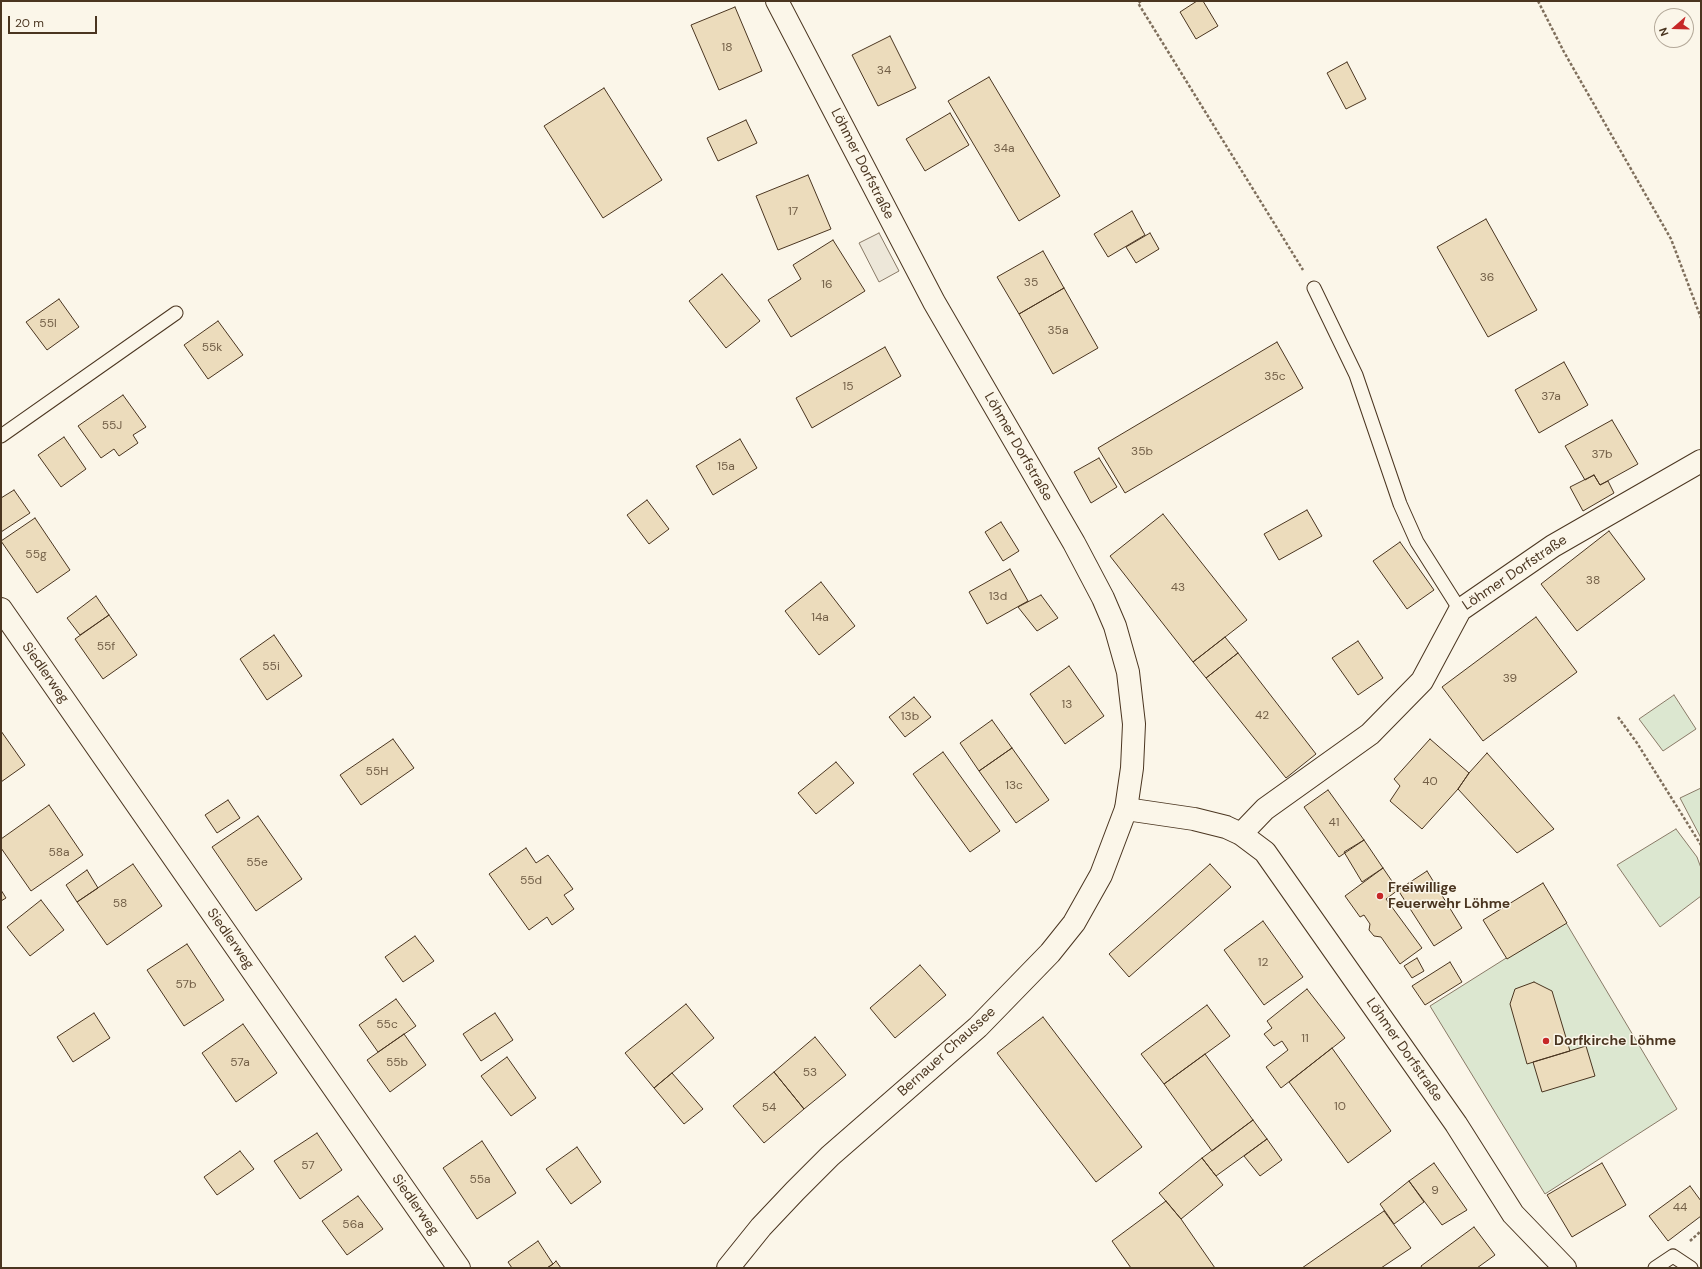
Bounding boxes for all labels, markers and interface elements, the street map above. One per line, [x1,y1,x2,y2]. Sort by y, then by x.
scale bar [10,8,99,34]
north arrow [1654,8,1694,48]
text: 20 m [15,15,44,31]
text: N [1656,26,1672,38]
house number: 18 [721,41,733,55]
house number: 34 [877,64,891,78]
street label: Löhmer Dorfstraße [827,106,897,222]
house number: 34a [994,142,1014,156]
house number: 17 [788,205,798,219]
house number: 36 [1480,271,1494,285]
house number: 35 [1024,276,1038,290]
house number: 16 [821,278,833,292]
house number: 55l [39,317,57,331]
house number: 35a [1048,324,1068,338]
house number: 55k [202,341,222,355]
house number: 35c [1264,370,1286,384]
house number: 15 [842,380,854,394]
street label: Löhmer Dorfstraße [980,390,1056,504]
house number: 37a [1541,390,1561,404]
house number: 55J [102,419,122,433]
house number: 35b [1131,445,1153,459]
house number: 37b [1592,448,1612,462]
house number: 15a [717,460,735,474]
street label: Löhmer Dorfstraße [1460,532,1570,614]
house number: 55g [25,548,47,562]
house number: 38 [1586,574,1600,588]
house number: 43 [1171,581,1185,595]
house number: 13d [989,590,1007,604]
house number: 14a [811,611,829,625]
street label: Siedlerweg [18,639,72,707]
house number: 55f [97,640,115,654]
house number: 55i [262,660,280,674]
house number: 39 [1503,672,1517,686]
house number: 13 [1062,698,1072,712]
house number: 42 [1255,709,1269,723]
house number: 13b [901,710,919,724]
house number: 55H [366,765,388,779]
house number: 40 [1422,775,1438,789]
house number: 13c [1005,779,1023,793]
house number: 41 [1328,816,1340,830]
house number: 58a [48,846,70,860]
house number: 55e [246,856,268,870]
house number: 55d [520,874,542,888]
place label: Freiwillige Feuerwehr Löhme [1388,880,1510,912]
marker: Freiwillige Feuerwehr Löhme [1375,891,1385,901]
house number: 58 [113,897,127,911]
street label: Siedlerweg [203,905,257,973]
house number: 12 [1258,956,1268,970]
house number: 57b [175,978,197,992]
street label: Löhmer Dorfstraße [1362,995,1446,1105]
street label: Bernauer Chaussee [895,1004,999,1100]
house number: 55c [376,1018,398,1032]
house number: 11 [1301,1032,1309,1046]
place label: Dorfkirche Löhme [1554,1033,1676,1049]
marker: Dorfkirche Löhme [1541,1036,1551,1046]
house number: 57a [230,1056,250,1070]
house number: 55b [386,1056,408,1070]
house number: 53 [803,1066,817,1080]
house number: 10 [1334,1100,1346,1114]
house number: 54 [762,1101,776,1115]
house number: 57 [301,1159,315,1173]
street label: Siedlerweg [388,1171,442,1239]
house number: 55a [469,1173,491,1187]
house number: 9 [1431,1184,1439,1198]
house number: 44 [1673,1201,1687,1215]
house number: 56a [342,1218,364,1232]

